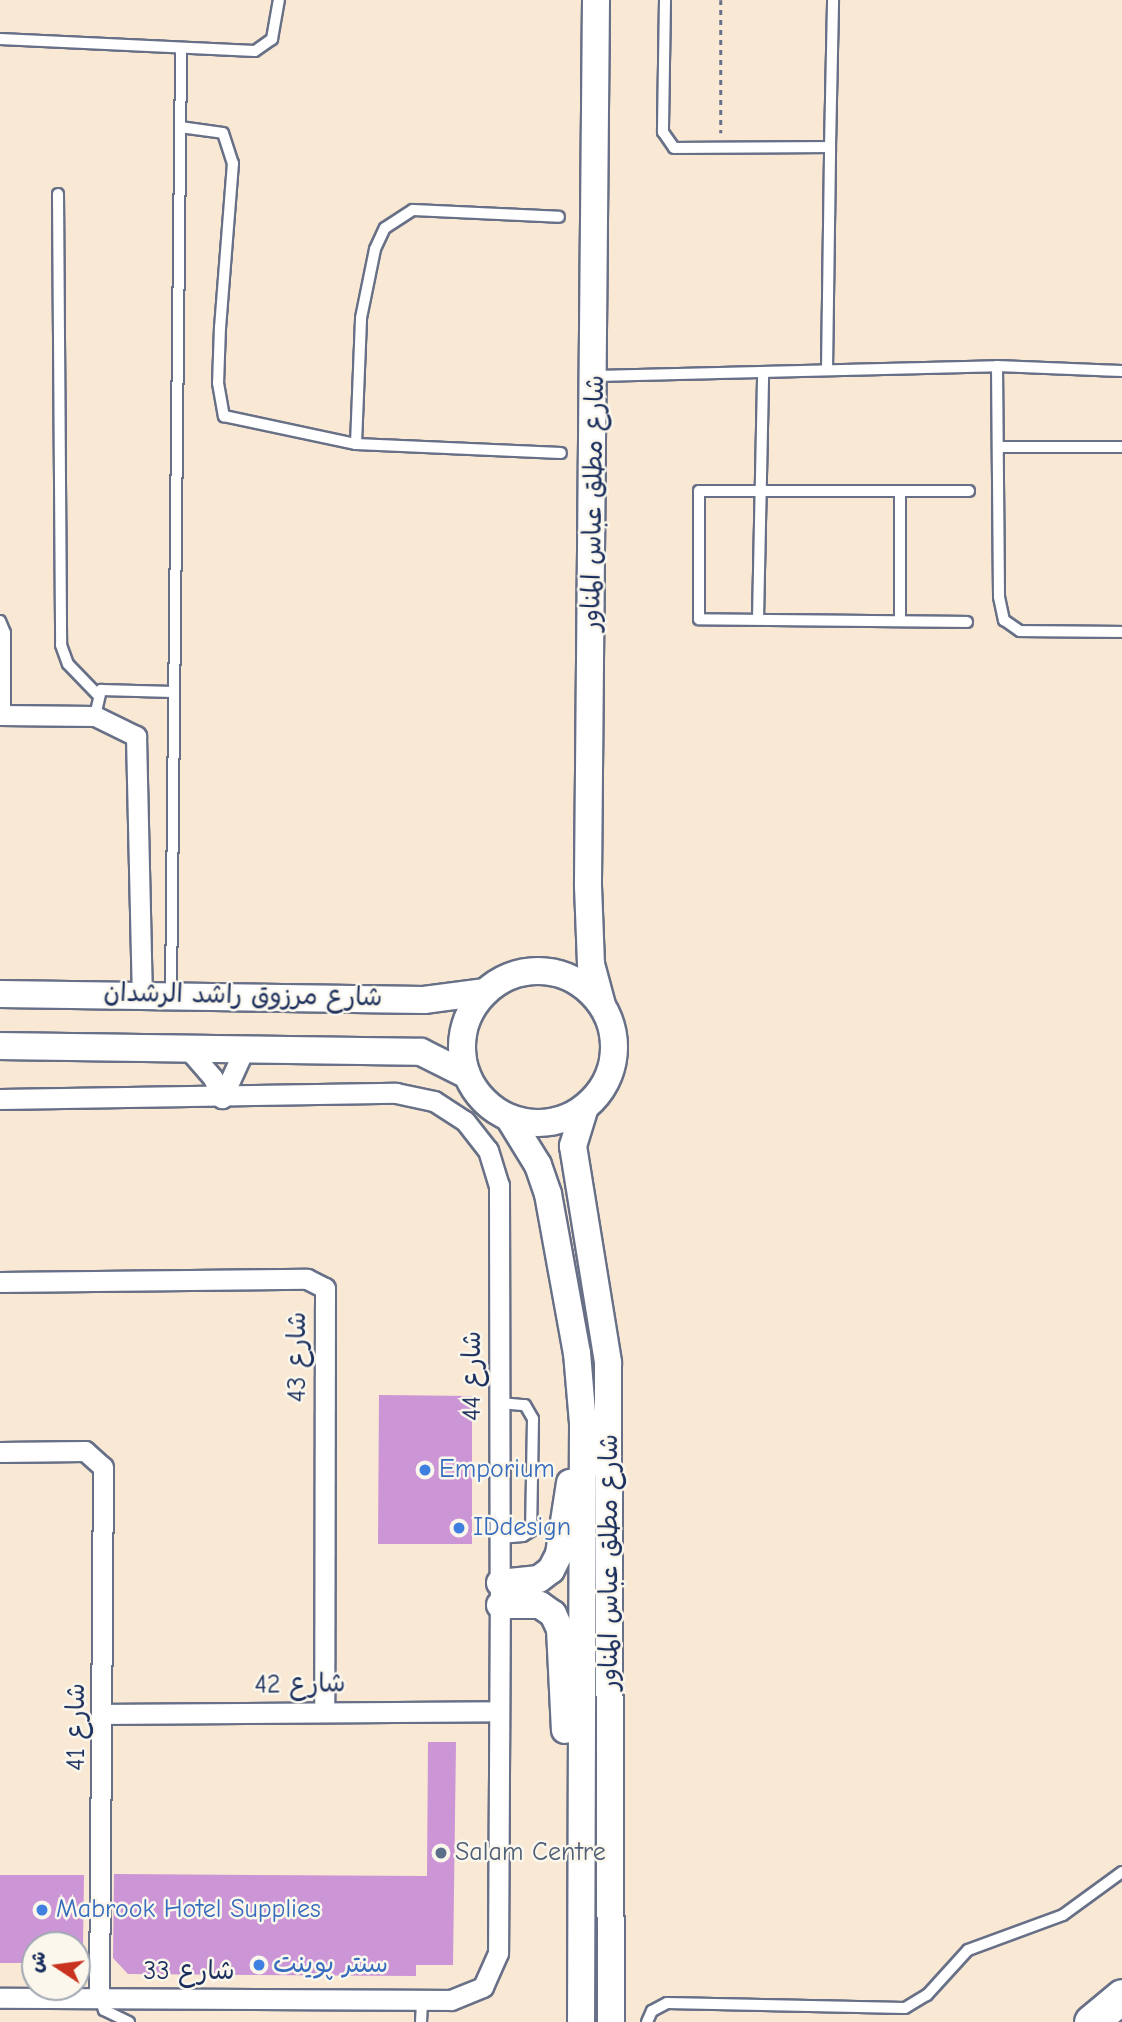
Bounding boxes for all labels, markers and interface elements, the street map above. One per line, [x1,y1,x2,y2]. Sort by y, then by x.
street label: شارع مطلق عباس المناور [576,375,612,631]
street label: شارع مرزوق راشد الرشدان [103,978,383,1014]
street label: شارع 43 [282,1312,314,1402]
street label: شارع 44 [457,1331,489,1421]
street label: شارع مطلق عباس المناور [594,1434,626,1690]
place label: Emporium [439,1454,555,1486]
marker: Emporium [417,1462,433,1478]
place label: IDdesign [473,1512,571,1544]
marker: IDdesign [451,1520,467,1536]
street label: شارع 42 [254,1669,346,1701]
street label: شارع 41 [61,1683,93,1771]
place label: Salam Centre [455,1837,606,1869]
marker: Salam Centre [433,1845,449,1861]
place label: Mabrook Hotel Supplies [56,1894,321,1926]
marker: Mabrook Hotel Supplies [34,1902,50,1918]
north arrow [21,1931,91,2001]
text: ش [24,1949,51,1974]
place label: سنتر پوينت [273,1949,388,1981]
street label: شارع 33 [143,1956,235,1988]
marker: سنتر پوينت [251,1957,267,1973]

